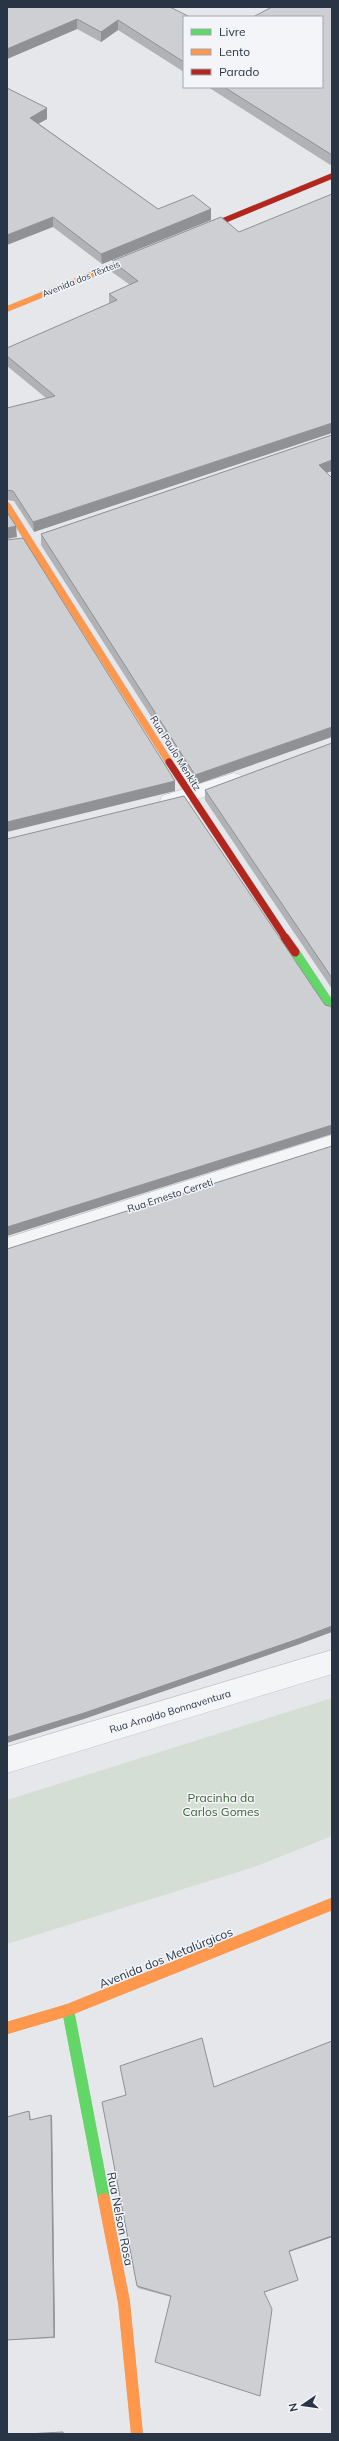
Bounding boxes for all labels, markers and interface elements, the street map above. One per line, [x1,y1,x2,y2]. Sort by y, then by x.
legend [183,16,323,88]
text: Livre [219,24,246,39]
text: Lento [219,44,250,59]
text: Parado [219,64,259,79]
street label: Avenida dos Têxteis [40,258,121,299]
street label: Rua Paulo Menkitz [147,713,204,793]
street label: Rua Ernesto Cerreti [126,1176,215,1215]
street label: Rua Arnaldo Bonnaventura [108,1687,232,1736]
park label: Pracinha da Carlos Gomes [183,1790,260,1819]
street label: Avenida dos Metalúrgicos [97,1924,235,1991]
street label: Rua Nelson Rosa [104,2171,137,2267]
north arrow [283,2385,323,2425]
text: N [286,2402,301,2413]

